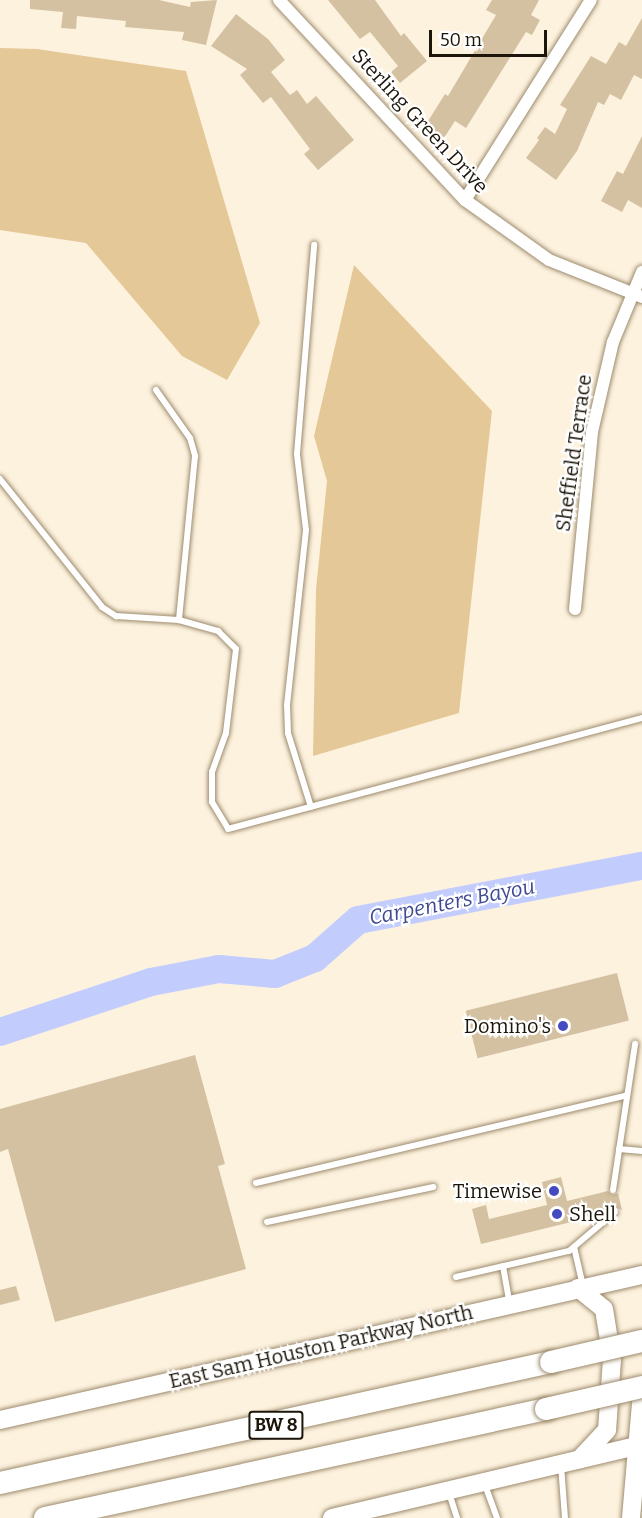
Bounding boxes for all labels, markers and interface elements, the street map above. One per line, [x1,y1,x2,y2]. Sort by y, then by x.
scale bar [432,18,550,56]
text: 50 m [440,29,482,51]
street label: Sterling Green Drive [347,44,493,198]
street label: Sheffield Terrace [551,373,597,533]
water label: Carpenters Bayou [367,874,537,930]
place label: Domino's [464,1014,551,1038]
marker: Domino's [556,1019,570,1033]
place label: Timewise [453,1179,542,1203]
marker: Timewise [547,1184,561,1198]
place label: Shell [569,1202,616,1226]
marker: Shell [550,1207,564,1221]
street label: East Sam Houston Parkway North [167,1300,475,1394]
road number: BW 8 [248,1410,304,1440]

